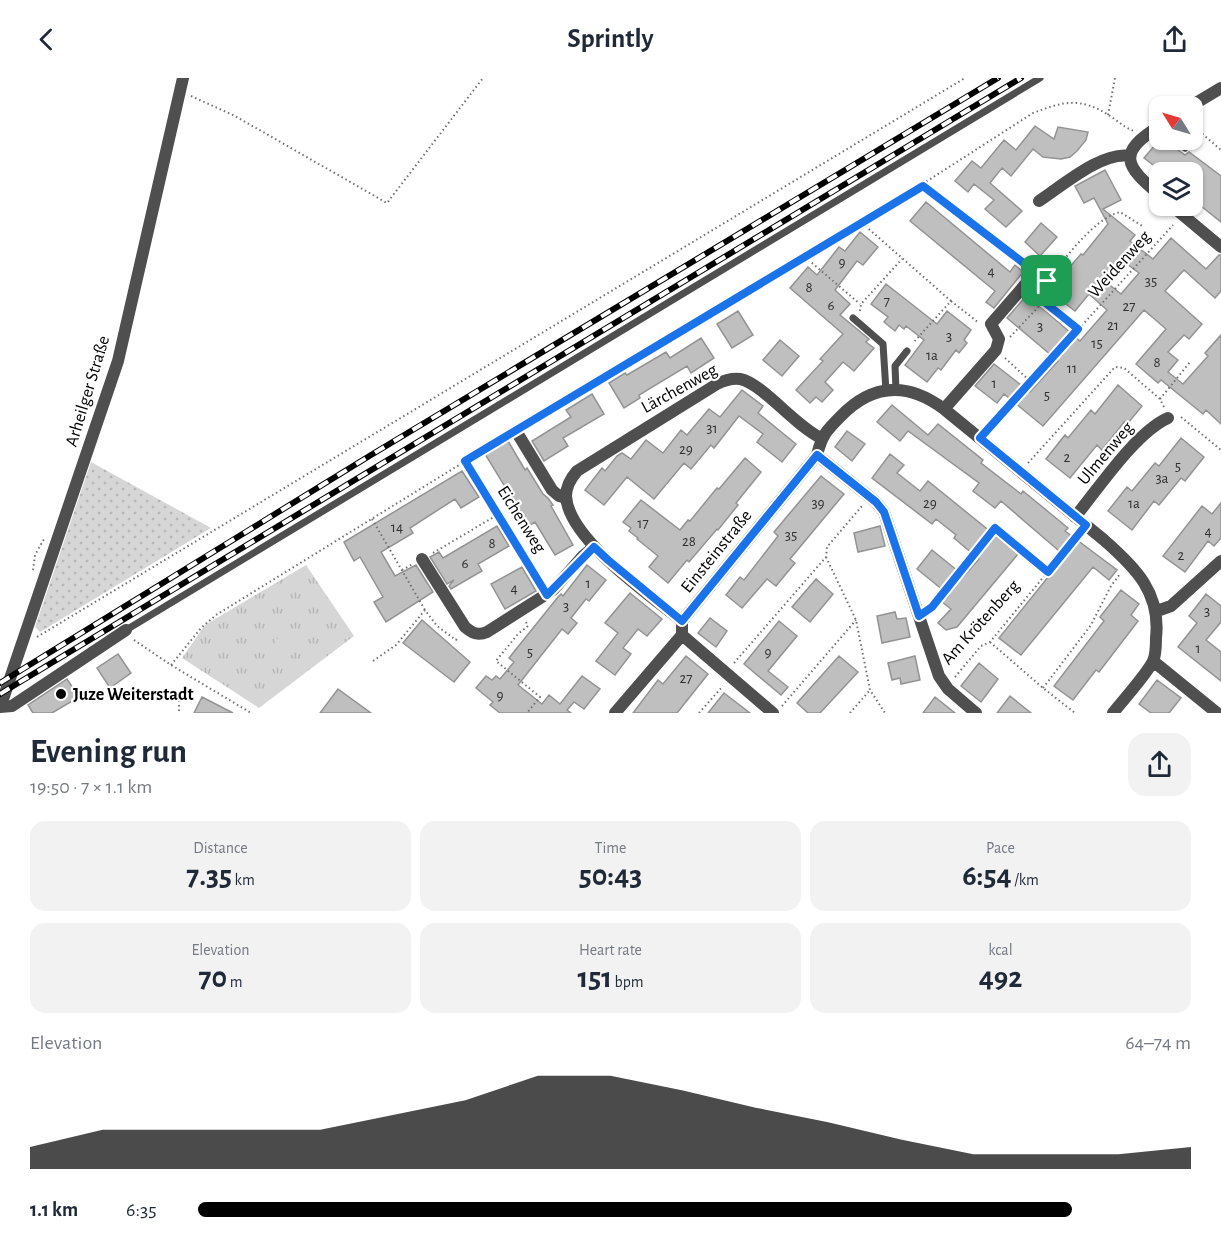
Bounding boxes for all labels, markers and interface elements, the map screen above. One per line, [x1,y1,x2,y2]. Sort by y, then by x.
icon: back [30,23,63,56]
icon: share [1158,23,1191,56]
text: Sprintly [567,25,654,52]
north arrow [1149,96,1203,150]
map controls [1149,96,1203,216]
button: layers [1149,162,1203,216]
street label: Weidenweg [1085,228,1154,302]
house number: 9 [838,255,846,270]
pin [1021,255,1072,306]
house number: 4 [987,264,995,279]
icon: arrive [1030,264,1063,297]
house number: 35 [1145,274,1157,289]
house number: 8 [805,280,813,295]
house number: 7 [884,294,890,309]
house number: 6 [827,298,835,313]
house number: 27 [1122,299,1136,314]
house number: 21 [1107,318,1119,333]
house number: 3 [1037,319,1043,334]
house number: 3 [946,329,952,344]
street label: Arheilger Straße [63,334,113,449]
house number: 15 [1091,336,1103,351]
house number: 1a [926,348,938,363]
house number: 8 [1153,355,1161,370]
street label: Lärchenweg [639,361,721,417]
house number: 11 [1067,361,1077,376]
house number: 1 [991,376,997,391]
house number: 5 [1044,388,1050,403]
street label: Ulmenweg [1074,419,1137,489]
house number: 31 [706,421,718,436]
house number: 29 [679,442,693,457]
house number: 2 [1064,450,1071,465]
house number: 5 [1175,459,1181,474]
house number: 3a [1155,471,1169,486]
street label: Eichenweg [494,483,549,556]
house number: 39 [811,496,825,511]
house number: 29 [923,496,937,511]
house number: 1a [1128,496,1140,511]
street label: Einsteinstraße [678,507,756,597]
house number: 17 [637,516,649,531]
house number: 14 [391,520,403,535]
house number: 4 [1204,524,1212,539]
house number: 35 [785,528,797,543]
house number: 28 [682,534,696,549]
house number: 8 [488,536,496,551]
house number: 2 [1178,548,1185,563]
house number: 6 [461,556,469,571]
house number: 1 [585,576,591,591]
street label: Am Krötenberg [938,577,1023,668]
house number: 4 [510,581,518,596]
house number: 3 [563,599,569,614]
house number: 3 [1204,604,1210,619]
house number: 1 [1195,641,1201,656]
house number: 5 [527,645,533,660]
house number: 9 [764,645,772,660]
house number: 27 [679,671,693,686]
place label: Juze Weiterstadt [73,686,194,704]
marker: Juze Weiterstadt [54,687,68,701]
house number: 9 [496,688,504,703]
button: share [1128,733,1191,796]
text: Evening run [30,736,187,769]
text: 19:50 · 7 × 1.1 km [30,777,152,797]
text: Distance [193,840,248,856]
text: Time [595,840,626,856]
text: Pace [986,840,1015,856]
text: 7.35 [186,861,232,891]
text: 50:43 [579,861,642,891]
text: 6:54 [962,861,1012,891]
text: km [232,872,255,888]
text: /km [1012,872,1039,888]
text: Elevation [192,942,249,958]
text: Heart rate [579,942,642,958]
text: kcal [988,942,1013,958]
text: 70 [198,963,227,993]
text: 151 [577,963,612,993]
text: 492 [979,963,1022,993]
text: m [227,974,243,990]
text: bpm [612,974,644,990]
text: Elevation [30,1033,102,1053]
text: 64–74 m [1125,1033,1191,1053]
text: 1.1 km [30,1200,78,1220]
text: 6:35 [126,1200,157,1220]

